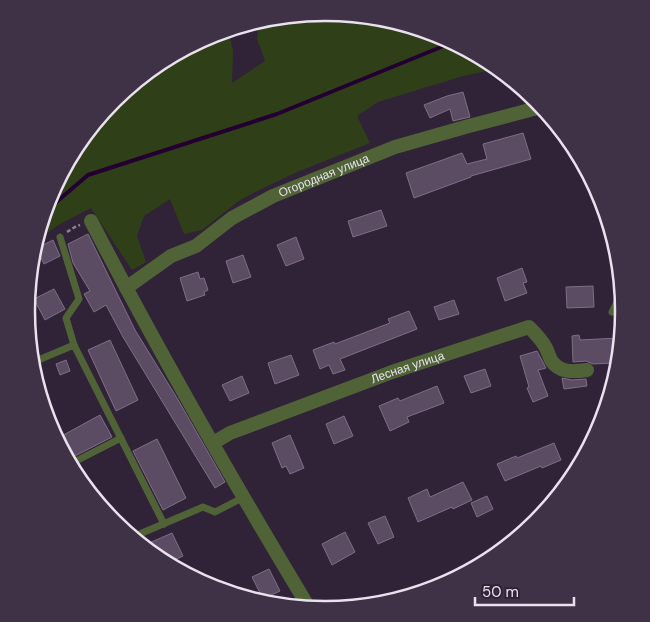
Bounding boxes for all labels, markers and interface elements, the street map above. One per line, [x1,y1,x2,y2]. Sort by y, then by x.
street label: Огородная улица [276,150,372,201]
street label: Лесная улица [368,347,447,387]
scale bar [475,574,574,606]
text: 50 m [482,582,519,602]

